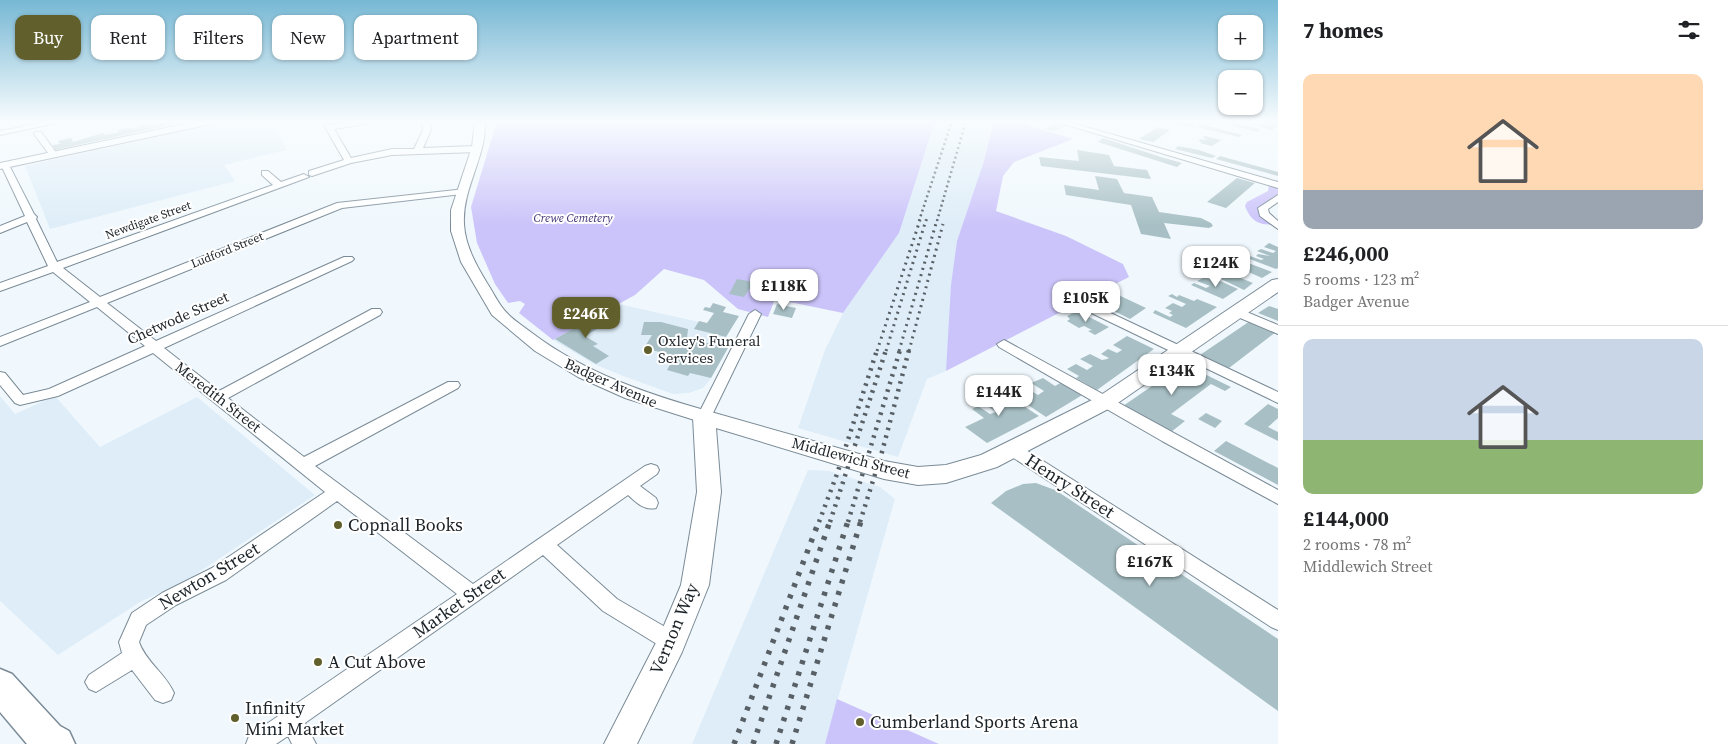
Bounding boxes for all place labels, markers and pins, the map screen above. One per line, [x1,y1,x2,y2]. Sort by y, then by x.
pin: £124K [1181,246,1251,288]
pin: £118K [749,268,819,311]
pin: £105K [1051,280,1121,323]
pin: £246K [551,296,621,339]
place label: Oxley's Funeral Services [658,330,761,368]
marker: Oxley's Funeral Services [642,344,654,356]
pin: £134K [1137,354,1207,396]
pin: £144K [964,374,1034,417]
place label: Copnall Books [348,512,463,537]
marker: Copnall Books [332,519,344,531]
pin: £167K [1115,544,1185,587]
place label: A Cut Above [328,649,426,674]
marker: A Cut Above [312,656,324,668]
place label: Infinity Mini Market [245,695,344,741]
place label: Cumberland Sports Arena [870,709,1079,734]
marker: Infinity Mini Market [229,712,241,724]
marker: Cumberland Sports Arena [854,716,866,728]

